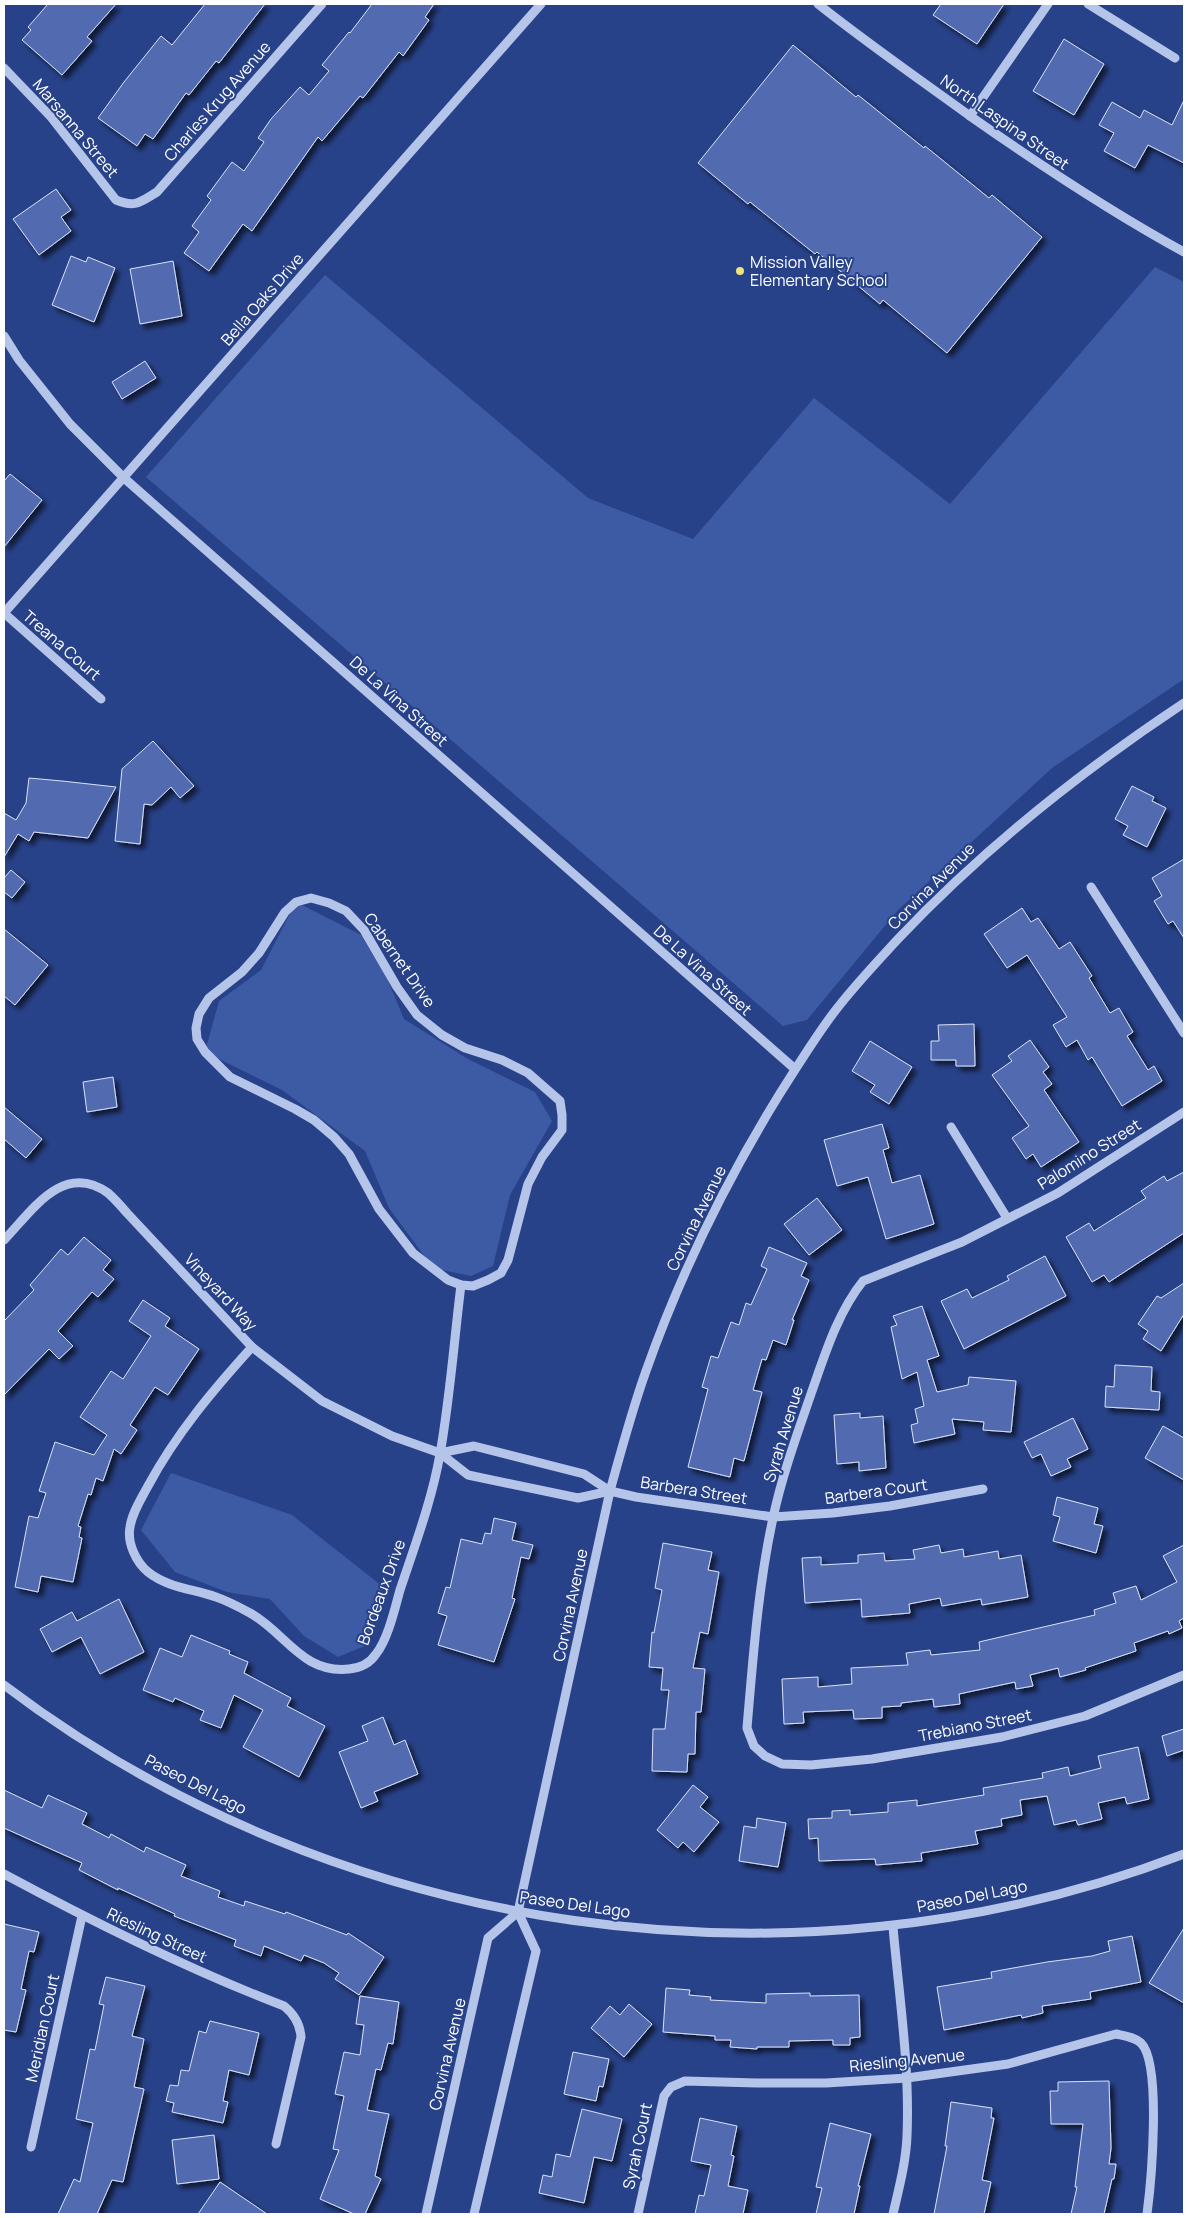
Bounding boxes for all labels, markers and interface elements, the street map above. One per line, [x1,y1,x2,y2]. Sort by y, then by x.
street label: Charles Krug Avenue [159,36,275,166]
street label: North Laspina Street [936,69,1074,175]
street label: Marsanna Street [28,74,124,182]
street label: Bella Oaks Drive [216,248,308,350]
place label: Mission Valley Elementary School [750,251,888,291]
marker: Mission Valley Elementary School [734,265,746,277]
street label: Treana Court [18,605,106,685]
street label: De La Vina Street [345,651,453,751]
street label: Corvina Avenue [883,838,979,934]
street label: Cabernet Drive [359,908,441,1012]
street label: De La Vina Street [649,920,757,1020]
street label: Palomino Street [1033,1113,1145,1195]
street label: Corvina Avenue [661,1162,731,1274]
street label: Vineyard Way [179,1249,263,1336]
street label: Syrah Avenue [758,1383,808,1485]
street label: Barbera Street [639,1471,749,1509]
street label: Barbera Court [823,1473,929,1509]
street label: Bordeaux Drive [352,1536,410,1648]
street label: Corvina Avenue [547,1547,593,1663]
street label: Trebiano Street [917,1703,1033,1747]
street label: Paseo Del Lago [141,1749,251,1819]
street label: Paseo Del Lago [915,1875,1029,1917]
street label: Paseo Del Lago [518,1885,632,1923]
street label: Riesling Street [103,1902,211,1968]
street label: Meridian Court [20,1972,64,2084]
street label: Corvina Avenue [423,1996,471,2112]
street label: Riesling Avenue [848,2043,966,2077]
street label: Syrah Court [617,2101,657,2191]

